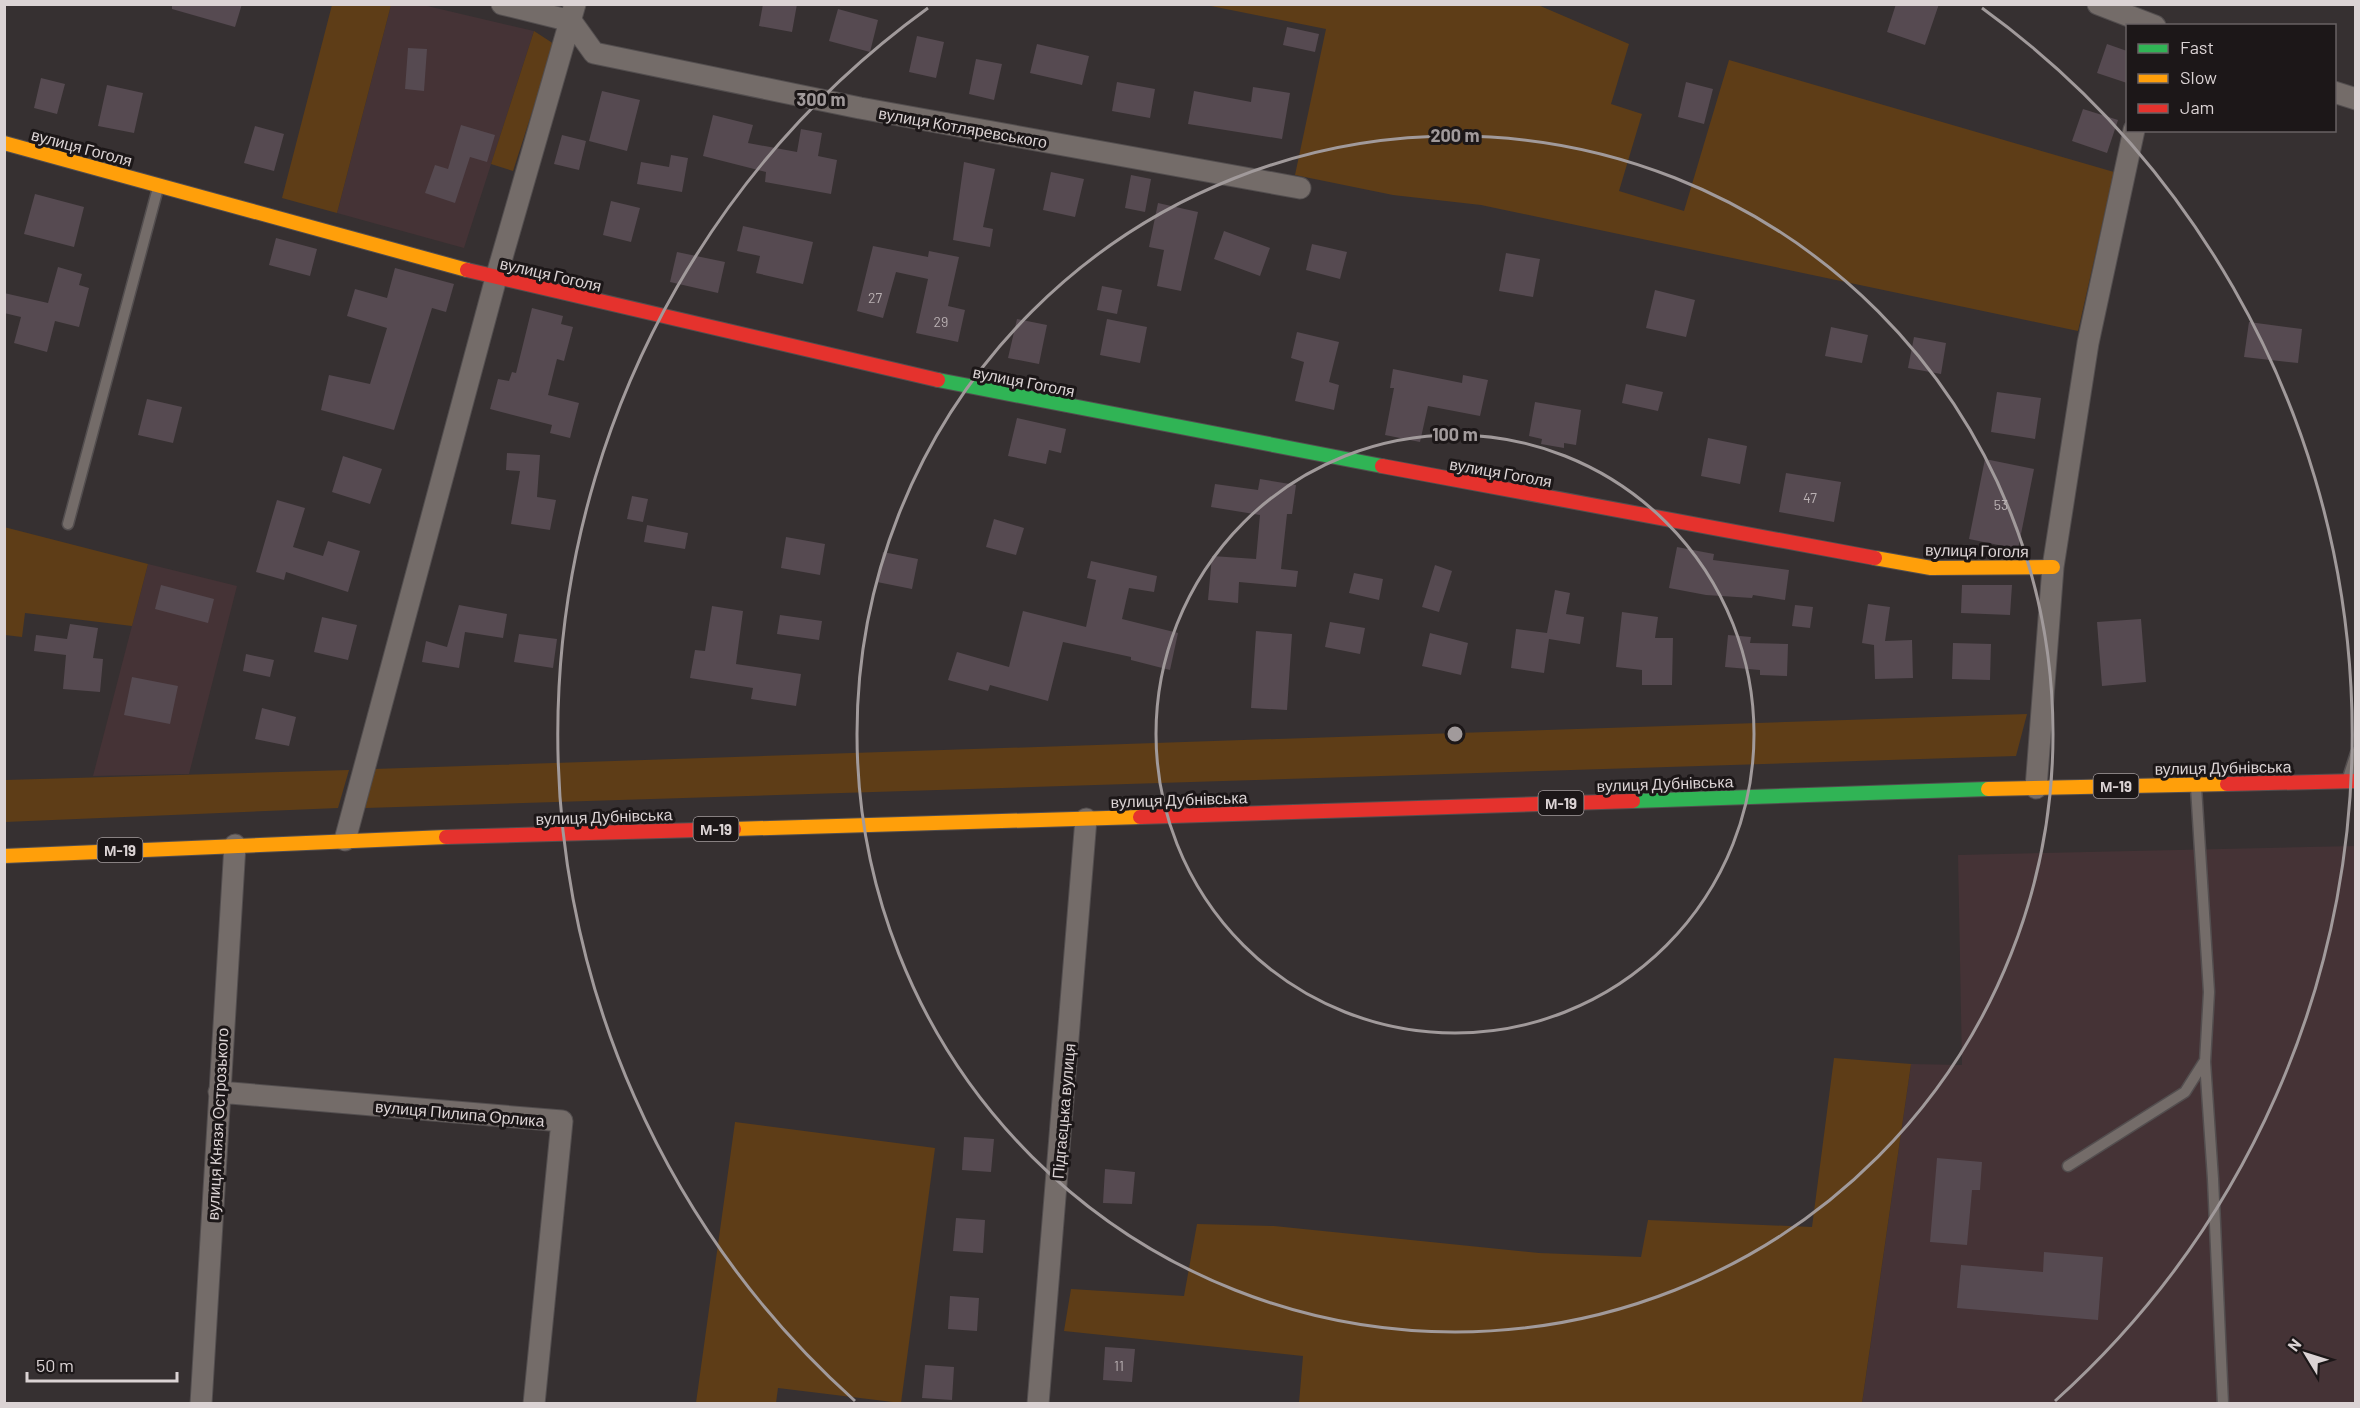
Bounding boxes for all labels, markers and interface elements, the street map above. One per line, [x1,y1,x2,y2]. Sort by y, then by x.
legend [2126,24,2336,132]
text: Fast [2180,36,2214,58]
text: Slow [2180,66,2217,88]
text: 300 m [797,88,845,110]
text: Jam [2180,96,2214,118]
street label: вулиця Котляревського [877,103,1049,151]
street label: вулиця Гоголя [29,124,135,170]
text: 200 m [1430,124,1480,146]
street label: вулиця Гоголя [498,253,604,295]
house number: 27 [868,289,882,306]
house number: 29 [934,313,948,330]
street label: вулиця Гоголя [971,362,1077,400]
text: 100 m [1432,423,1478,445]
street label: вулиця Гоголя [1448,454,1554,490]
house number: 47 [1803,489,1817,506]
house number: 53 [1994,496,2008,513]
street label: вулиця Гоголя [1925,540,2029,560]
centre of rings [1445,724,1465,744]
street label: вулиця Дубнівська [2154,756,2292,778]
street label: вулиця Дубнівська [1596,771,1734,795]
road number: М-19 [2094,774,2138,798]
street label: вулиця Дубнівська [1110,787,1248,811]
road number: М-19 [1538,791,1584,815]
street label: вулиця Дубнівська [535,804,673,828]
road number: М-19 [694,817,738,841]
road number: М-19 [98,838,142,862]
street label: вулиця Князя Острозького [202,1027,232,1221]
street label: Підгаєцька вулиця [1048,1043,1078,1179]
street label: вулиця Пилипа Орлика [375,1096,546,1130]
north arrow [2276,1324,2336,1384]
text: N [2283,1334,2305,1354]
scale bar [27,1345,177,1383]
text: 50 m [36,1354,74,1376]
house number: 11 [1114,1357,1124,1374]

